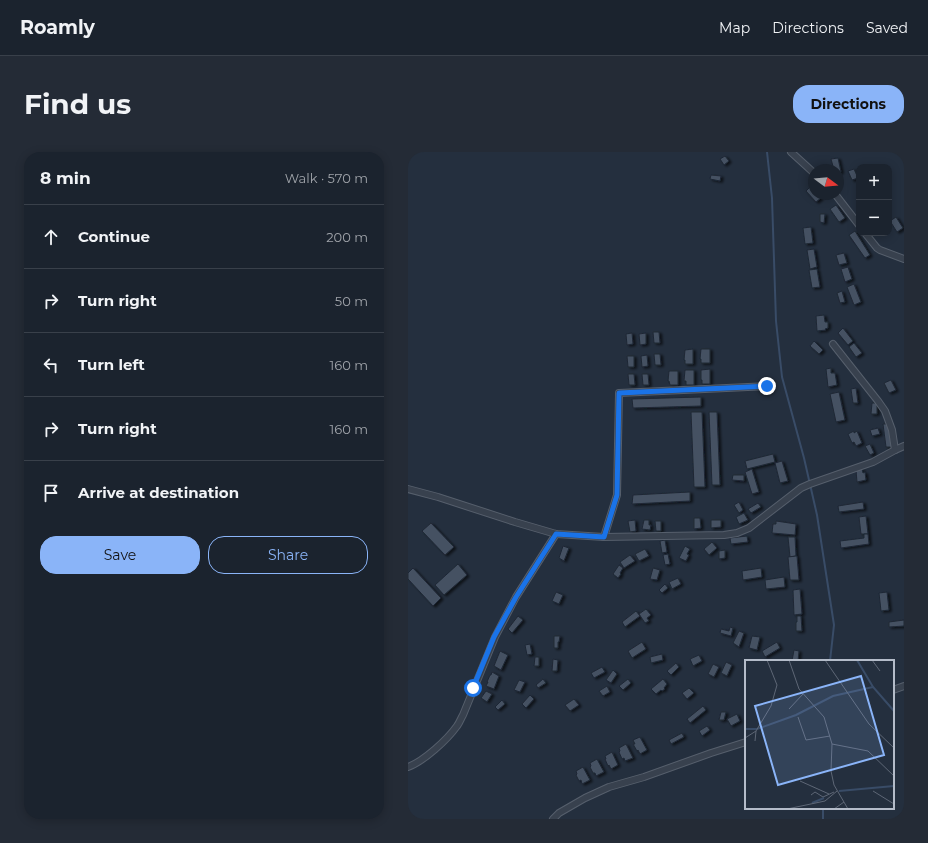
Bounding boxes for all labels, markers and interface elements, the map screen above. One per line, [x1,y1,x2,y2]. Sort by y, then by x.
text: Roamly [20,16,95,39]
text: Map [719,19,750,37]
text: Directions [772,19,844,37]
text: Saved [866,19,908,37]
button: Directions [793,85,904,123]
text: Find us [24,87,131,121]
north arrow [808,164,844,200]
map controls [856,164,892,236]
button: + [856,164,892,200]
text: 8 min [40,168,91,188]
text: Walk · 570 m [285,170,368,186]
button: − [856,200,892,236]
icon: ahead [40,226,62,248]
text: Continue [78,227,150,246]
text: 200 m [326,229,368,245]
icon: right [40,290,62,312]
text: Turn right [78,291,157,310]
text: 50 m [335,293,368,309]
icon: left [40,354,62,376]
text: Turn left [78,355,145,374]
text: 160 m [330,357,368,373]
route end [758,377,776,395]
icon: right [40,418,62,440]
text: Turn right [78,419,157,438]
text: 160 m [330,421,368,437]
icon: arrive [40,482,62,504]
text: Arrive at destination [78,483,239,502]
button: Save [40,536,200,574]
button: Share [208,536,368,574]
inset map [745,660,894,809]
route start [464,679,482,697]

